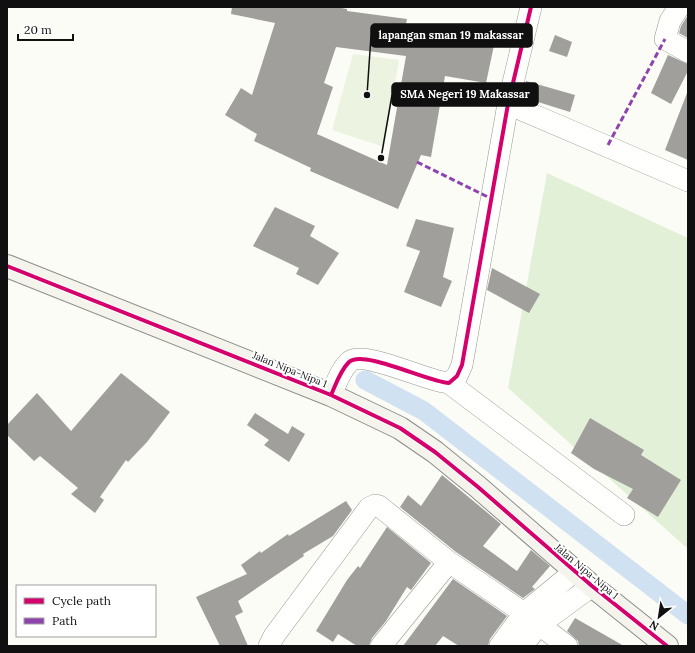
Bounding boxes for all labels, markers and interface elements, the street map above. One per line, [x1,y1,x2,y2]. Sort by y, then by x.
scale bar [18,16,73,42]
text: 20 m [24,22,52,37]
callout: lapangan sman 19 makassar [371,24,532,47]
text: lapangan sman 19 makassar [378,28,524,42]
callout: SMA Negeri 19 Makassar [392,83,538,106]
text: SMA Negeri 19 Makassar [400,87,530,101]
street label: Jalan Nipa-Nipa 1 [250,348,329,391]
street label: Jalan Nipa-Nipa 1 [551,540,622,602]
legend [16,585,156,637]
text: Cycle path [52,593,111,608]
north arrow [639,597,679,637]
text: Path [52,613,77,628]
text: N [646,617,661,634]

